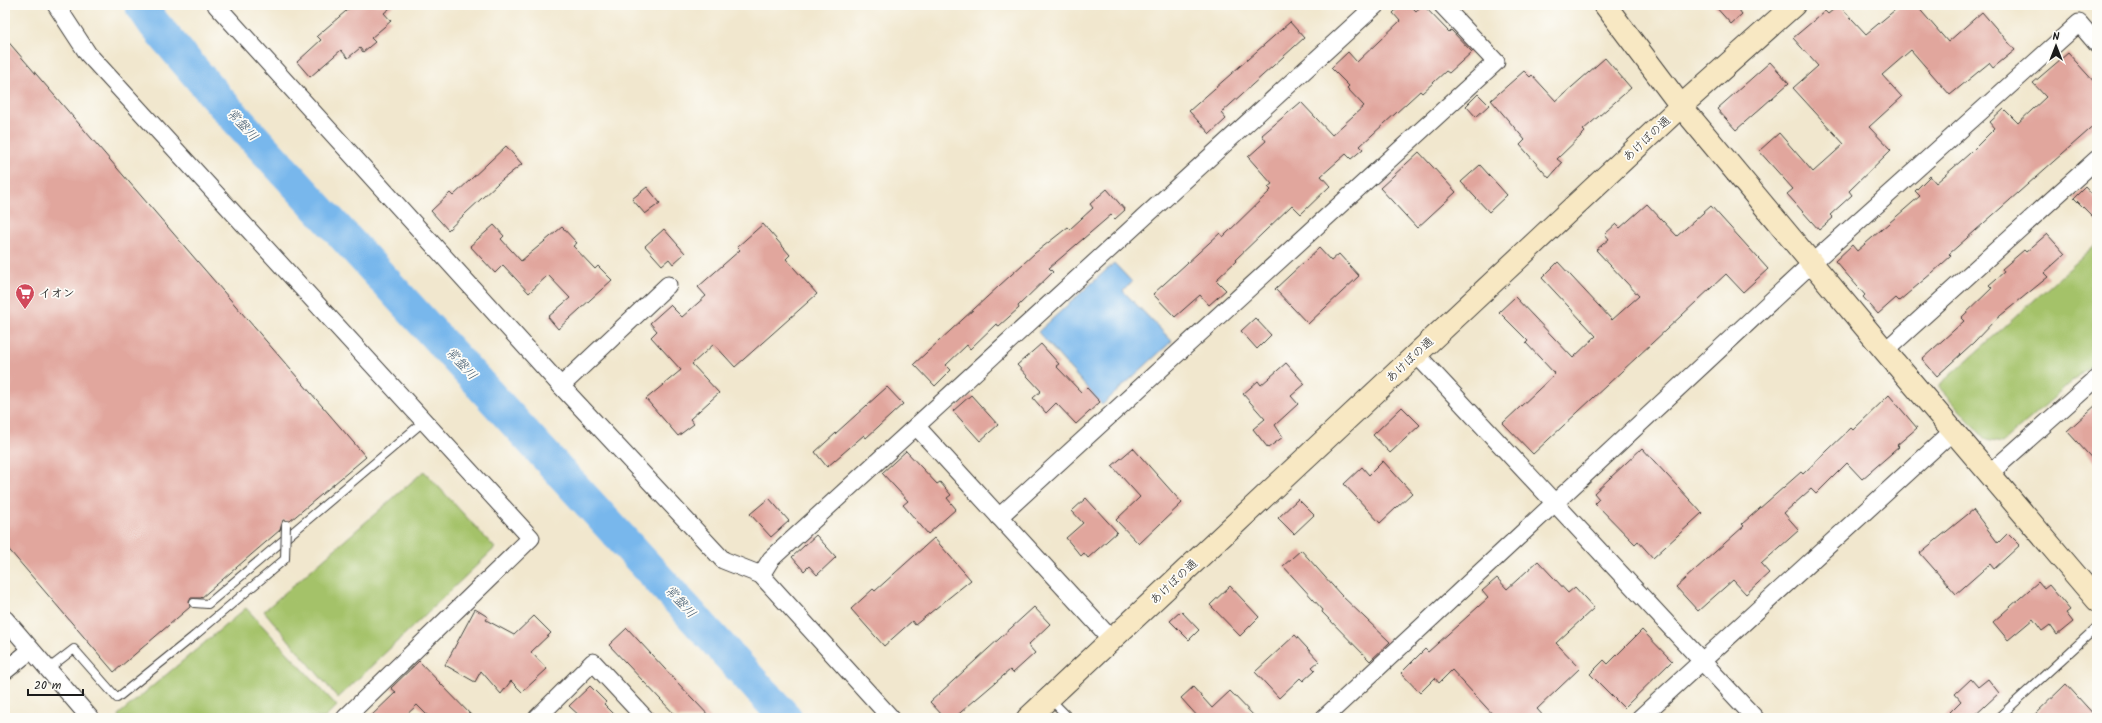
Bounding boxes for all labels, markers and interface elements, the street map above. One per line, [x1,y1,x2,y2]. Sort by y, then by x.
north arrow [2036,26,2076,66]
text: N [2053,28,2060,46]
water label: 常盤川 [221,104,263,146]
street label: あけぼの通 [1619,112,1675,166]
supermarket icon: イオン [14,282,36,310]
place label: イオン [39,284,75,303]
street label: あけぼの通 [1382,333,1438,387]
water label: 常盤川 [440,343,482,385]
street label: あけぼの通 [1146,555,1202,609]
water label: 常盤川 [659,581,701,623]
scale bar [28,671,83,697]
text: 20 m [34,676,62,695]

